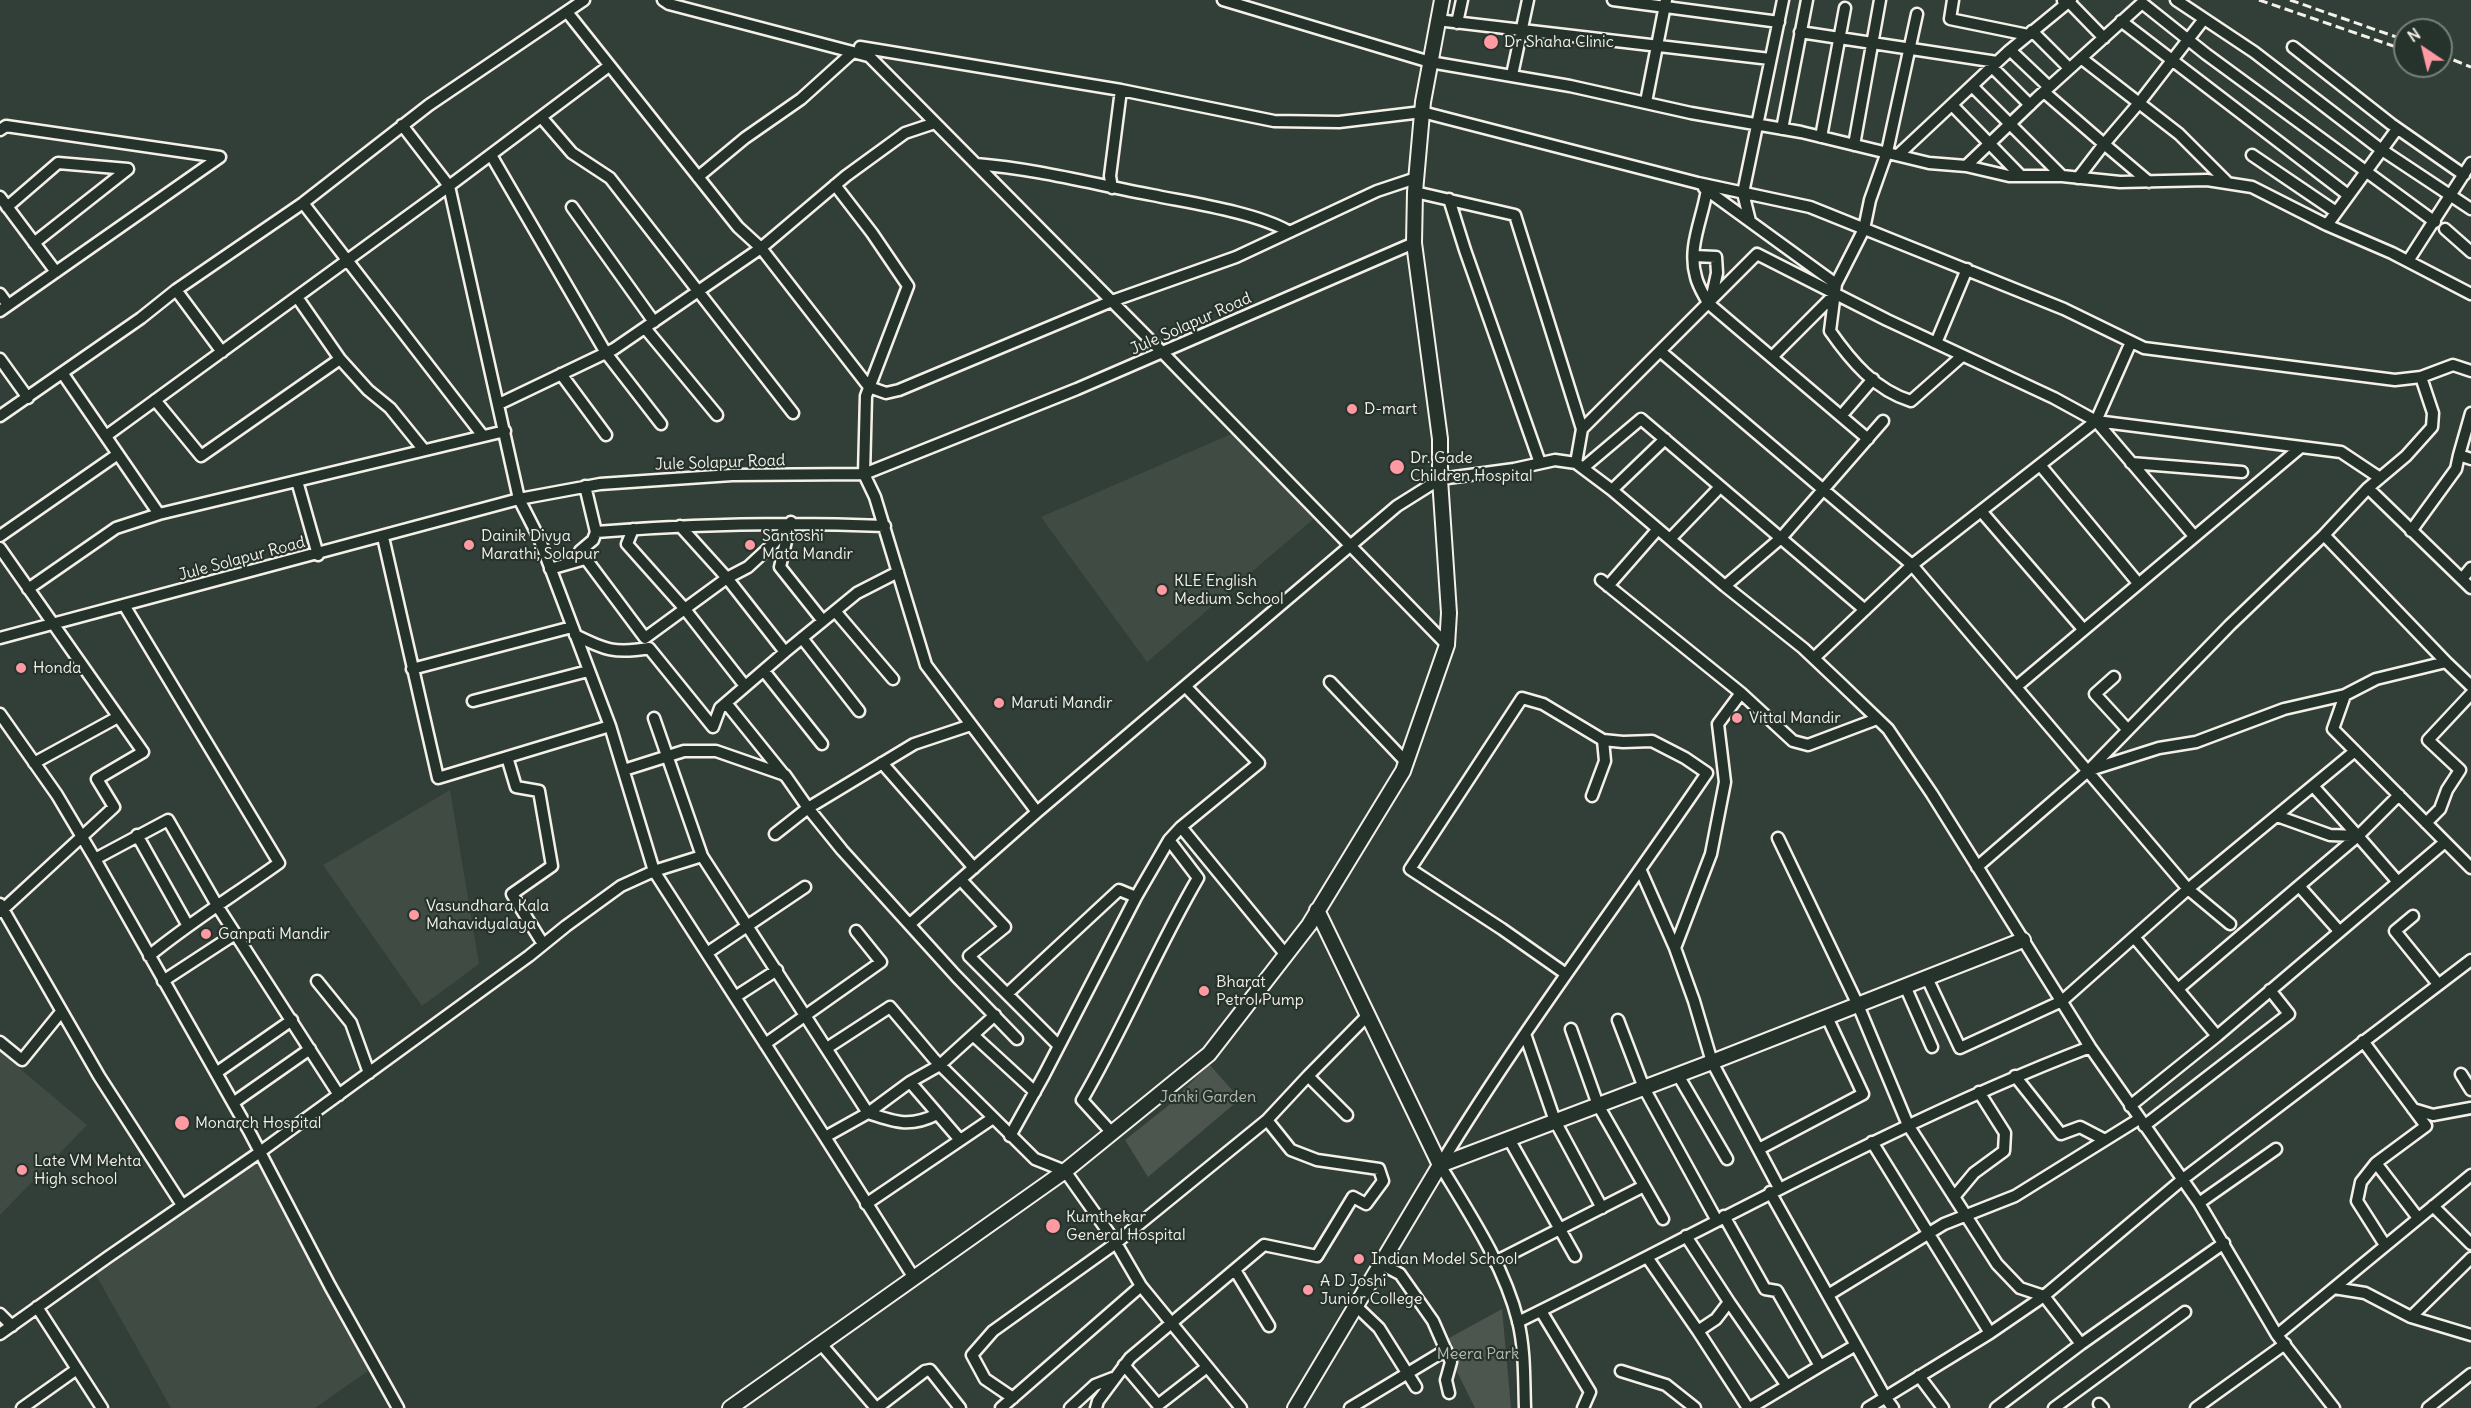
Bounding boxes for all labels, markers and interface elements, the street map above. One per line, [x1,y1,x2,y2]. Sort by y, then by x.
north arrow [2393,18,2453,78]
text: N [2404,24,2424,46]
place label: Dr Shaha Clinic [1504,32,1614,52]
marker: Dr Shaha Clinic [1482,33,1500,51]
street label: Jule Solapur Road [1128,289,1254,359]
place label: D-mart [1364,399,1417,419]
marker: D-mart [1345,402,1359,416]
place label: Dr. Gade Children Hospital [1410,448,1533,486]
street label: Jule Solapur Road [655,451,785,475]
marker: Dr. Gade Children Hospital [1388,458,1406,476]
place label: Dainik Divya Marathi, Solapur [481,526,599,564]
place label: Santoshi Mata Mandir [762,526,853,564]
street label: Jule Solapur Road [177,533,307,585]
marker: Dainik Divya Marathi, Solapur [462,538,476,552]
marker: Santoshi Mata Mandir [743,538,757,552]
place label: KLE English Medium School [1174,571,1284,609]
marker: KLE English Medium School [1155,583,1169,597]
place label: Honda [33,658,81,678]
marker: Honda [14,661,28,675]
place label: Maruti Mandir [1011,693,1112,713]
marker: Maruti Mandir [992,696,1006,710]
place label: Vittal Mandir [1749,708,1841,728]
marker: Vittal Mandir [1730,711,1744,725]
place label: Vasundhara Kala Mahavidyalaya [426,896,549,934]
marker: Vasundhara Kala Mahavidyalaya [407,908,421,922]
place label: Ganpati Mandir [218,924,330,944]
marker: Ganpati Mandir [199,927,213,941]
place label: Bharat Petrol Pump [1216,972,1304,1010]
marker: Bharat Petrol Pump [1197,984,1211,998]
park label: Janki Garden [1160,1087,1256,1107]
place label: Monarch Hospital [195,1113,321,1133]
marker: Monarch Hospital [173,1114,191,1132]
place label: Late VM Mehta High school [34,1151,141,1189]
marker: Late VM Mehta High school [15,1163,29,1177]
place label: Kumthekar General Hospital [1066,1207,1186,1245]
marker: Kumthekar General Hospital [1044,1217,1062,1235]
place label: Indian Model School [1371,1249,1517,1269]
marker: Indian Model School [1352,1252,1366,1266]
place label: A D Joshi Junior College [1320,1271,1422,1309]
marker: A D Joshi Junior College [1301,1283,1315,1297]
park label: Meera Park [1437,1344,1519,1364]

